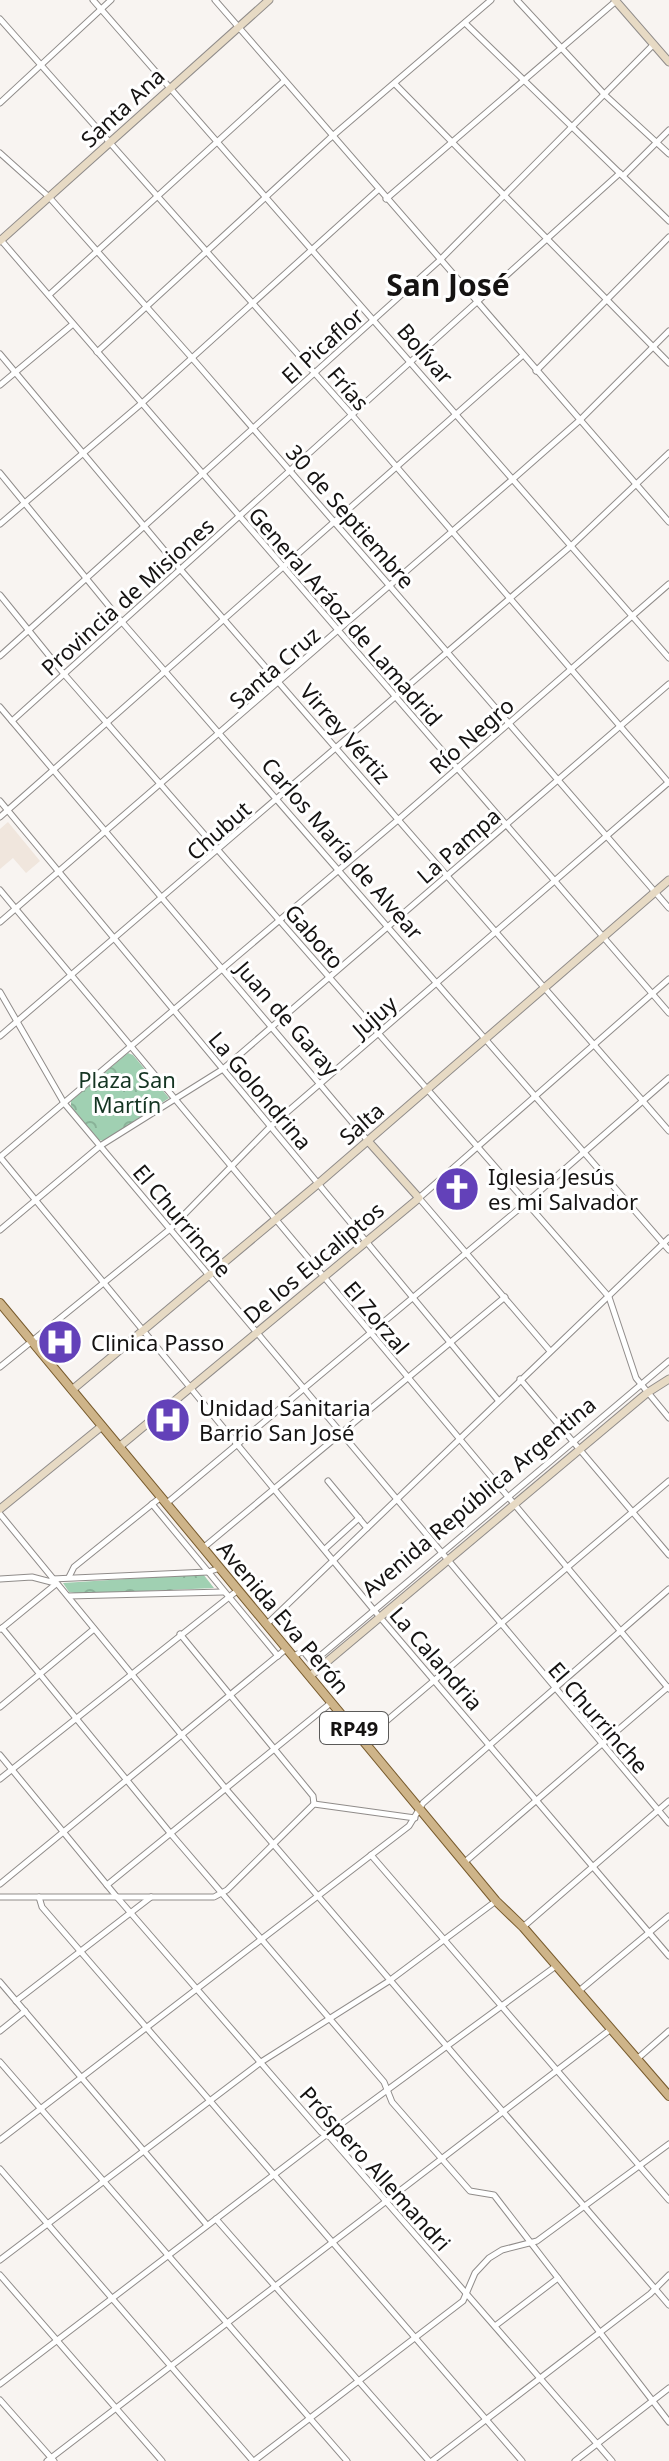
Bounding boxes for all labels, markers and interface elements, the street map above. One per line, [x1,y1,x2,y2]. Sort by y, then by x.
street label: Santa Ana [74,61,170,153]
district label: San José [386,264,510,305]
street label: El Picaflor [274,300,370,390]
street label: Bolívar [391,316,461,390]
street label: Frías [322,360,376,416]
street label: 30 de Septiembre [280,438,422,594]
street label: General Aráoz de Lamadrid [242,500,450,732]
street label: Provincia de Misiones [34,510,220,682]
street label: Santa Cruz [222,619,326,715]
street label: Virrey Vértiz [294,676,398,790]
street label: Río Negro [422,690,520,780]
street label: Carlos María de Alvear [256,751,430,945]
street label: Chubut [179,794,257,866]
street label: La Pampa [410,800,506,890]
street label: Gaboto [279,897,351,975]
street label: Juan de Garay [228,952,347,1083]
street label: Jujuy [344,988,403,1045]
street label: La Golondrina [203,1025,319,1155]
park label: Plaza San Martín [78,1064,176,1119]
street label: Salta [332,1095,390,1151]
street label: El Churrinche [127,1157,239,1283]
place label: Iglesia Jesús es mi Salvador [488,1161,638,1216]
church icon: Iglesia Jesús es mi Salvador [433,1165,481,1213]
street label: De los Eucaliptos [236,1194,390,1330]
street label: El Zorzal [338,1274,416,1360]
hospital icon: Clinica Passo [36,1318,84,1366]
place label: Clinica Passo [91,1327,224,1357]
street label: Avenida República Argentina [355,1389,601,1603]
place label: Unidad Sanitaria Barrio San José [199,1392,371,1447]
hospital icon: Unidad Sanitaria Barrio San José [144,1396,192,1444]
street label: Avenida Eva Perón [211,1534,357,1700]
street label: La Calandria [384,1600,490,1716]
street label: El Churrinche [542,1655,656,1779]
road number: RP49 [320,1712,388,1744]
street label: Próspero Allemandri [294,2079,458,2257]

